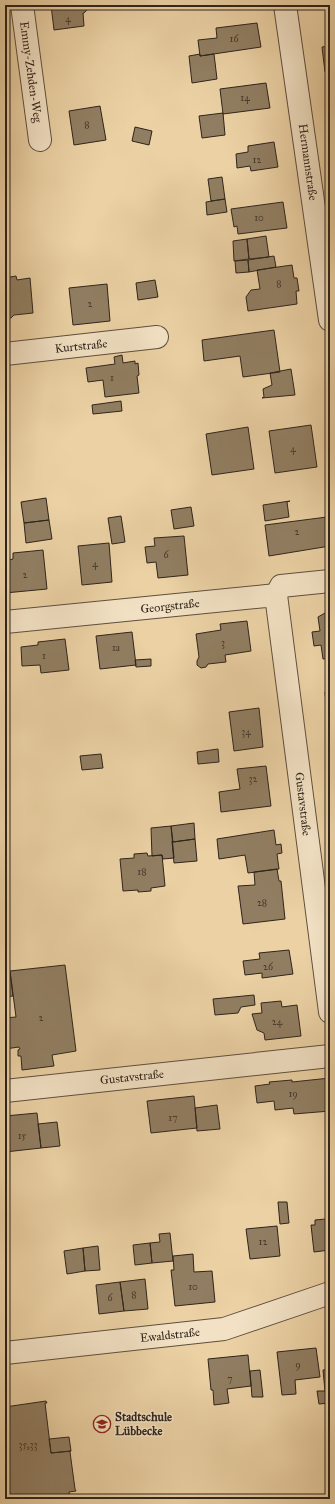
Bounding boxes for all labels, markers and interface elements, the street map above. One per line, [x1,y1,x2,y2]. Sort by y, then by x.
house number: 4 [65,13,71,25]
street label: Emmy-Zehden-Weg [16,20,45,124]
house number: 16 [229,33,239,45]
house number: 14 [240,92,250,104]
house number: 8 [84,119,90,131]
street label: Hermannstraße [296,123,320,201]
house number: 12 [253,154,262,166]
house number: 10 [254,212,264,224]
house number: 8 [276,278,282,290]
house number: 2 [88,298,93,310]
street label: Kurtstraße [54,336,108,356]
house number: 1 [110,372,114,384]
house number: 4 [290,443,296,455]
house number: 2 [295,526,300,538]
house number: 6 [163,549,169,561]
house number: 4 [92,558,98,570]
house number: 2 [23,569,28,581]
street label: Georgstraße [140,596,200,617]
house number: 3 [221,637,225,649]
house number: 1a [112,642,121,654]
house number: 1 [42,650,46,662]
house number: 34 [241,726,251,738]
street label: Gustavstraße [292,771,314,837]
house number: 32 [249,773,258,785]
house number: 18 [137,866,147,878]
house number: 28 [257,897,267,909]
house number: 26 [263,961,274,973]
house number: 2 [39,1012,44,1024]
house number: 24 [272,1016,283,1028]
street label: Gustavstraße [99,1067,165,1087]
house number: 19 [288,1088,298,1100]
house number: 17 [168,1112,178,1124]
house number: 15 [18,1130,27,1142]
house number: 12 [259,1236,268,1248]
house number: 10 [188,1281,198,1293]
house number: 8 [131,1289,137,1301]
house number: 6 [107,1292,113,1304]
street label: Ewaldstraße [139,1325,201,1345]
house number: 9 [295,1359,301,1371]
house number: 7 [227,1373,233,1385]
place label: Stadtschule Lübbecke [115,1410,172,1438]
school or university icon: Stadtschule Lübbecke [92,1414,112,1434]
house number: 35,33 [19,1439,37,1451]

